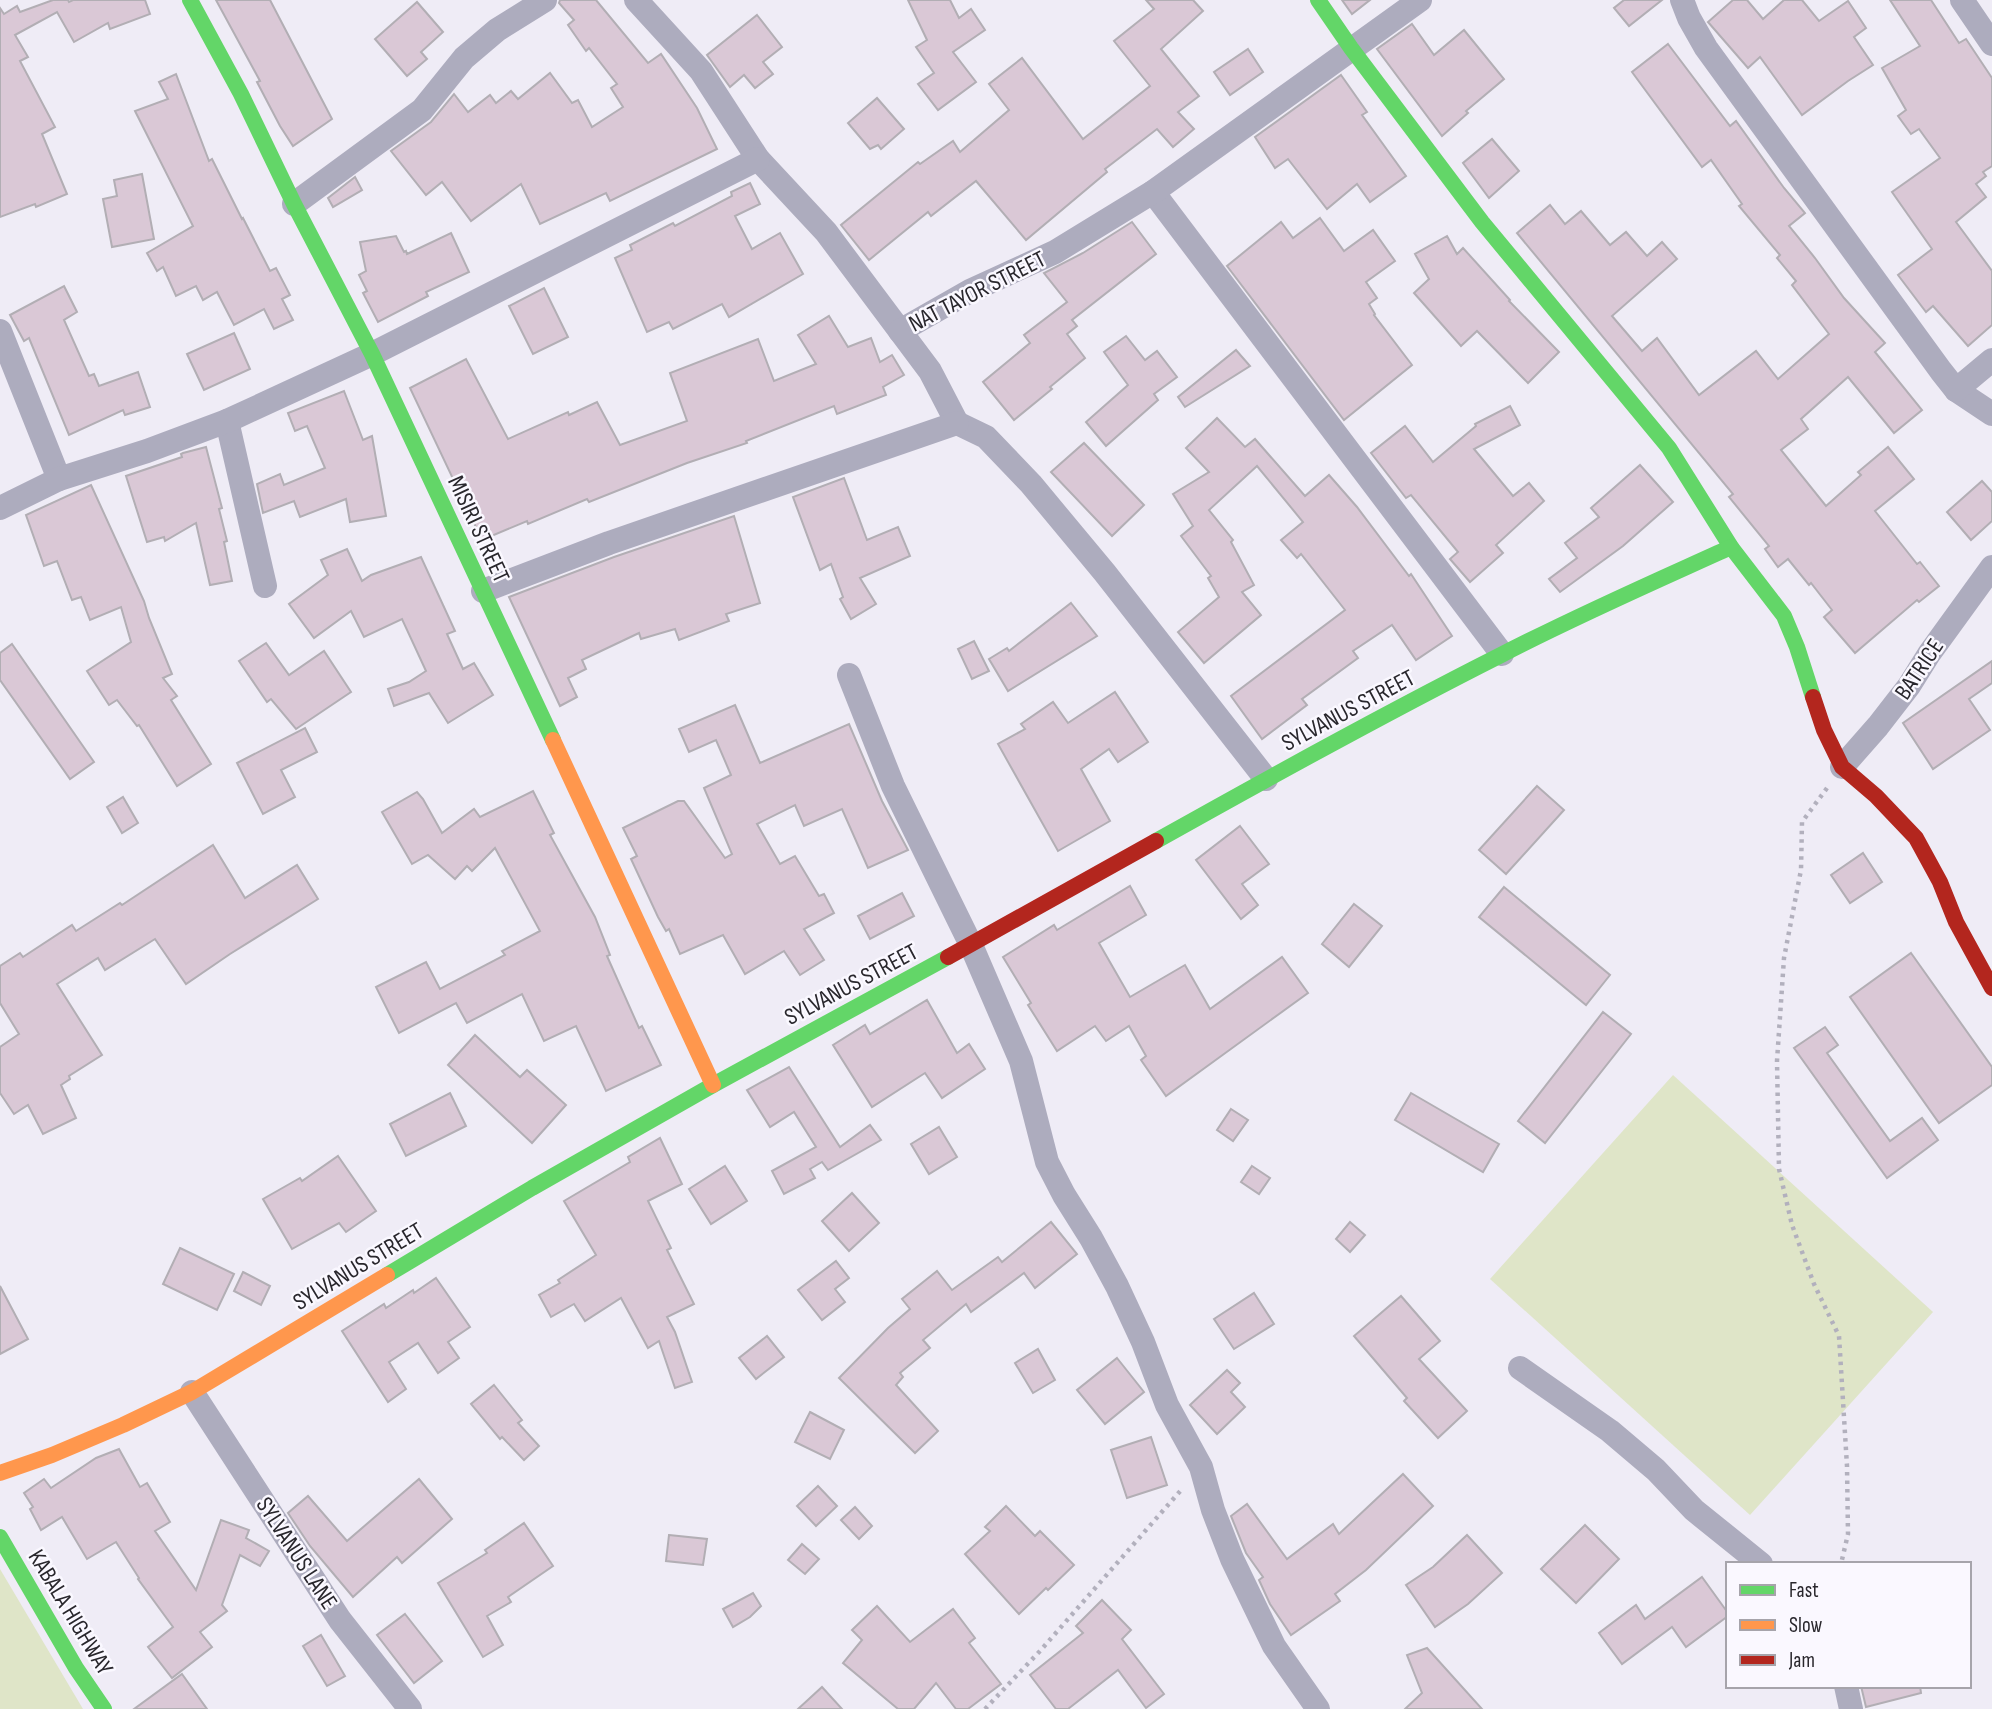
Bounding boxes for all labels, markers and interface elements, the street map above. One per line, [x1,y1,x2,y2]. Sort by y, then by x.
street label: NAT TAYOR STREET [904,244,1051,338]
street label: MISIRI STREET [441,471,516,587]
street label: BATRICE [1889,633,1950,705]
street label: SYLVANUS STREET [1277,663,1420,758]
street label: SYLVANUS STREET [780,937,923,1032]
street label: SYLVANUS STREET [288,1216,429,1317]
street label: SYLVANUS LANE [250,1492,344,1615]
street label: KABALA HIGHWAY [22,1544,119,1680]
legend [1726,1562,1971,1688]
text: Fast [1789,1578,1819,1603]
text: Slow [1789,1613,1823,1638]
text: Jam [1788,1648,1815,1673]

